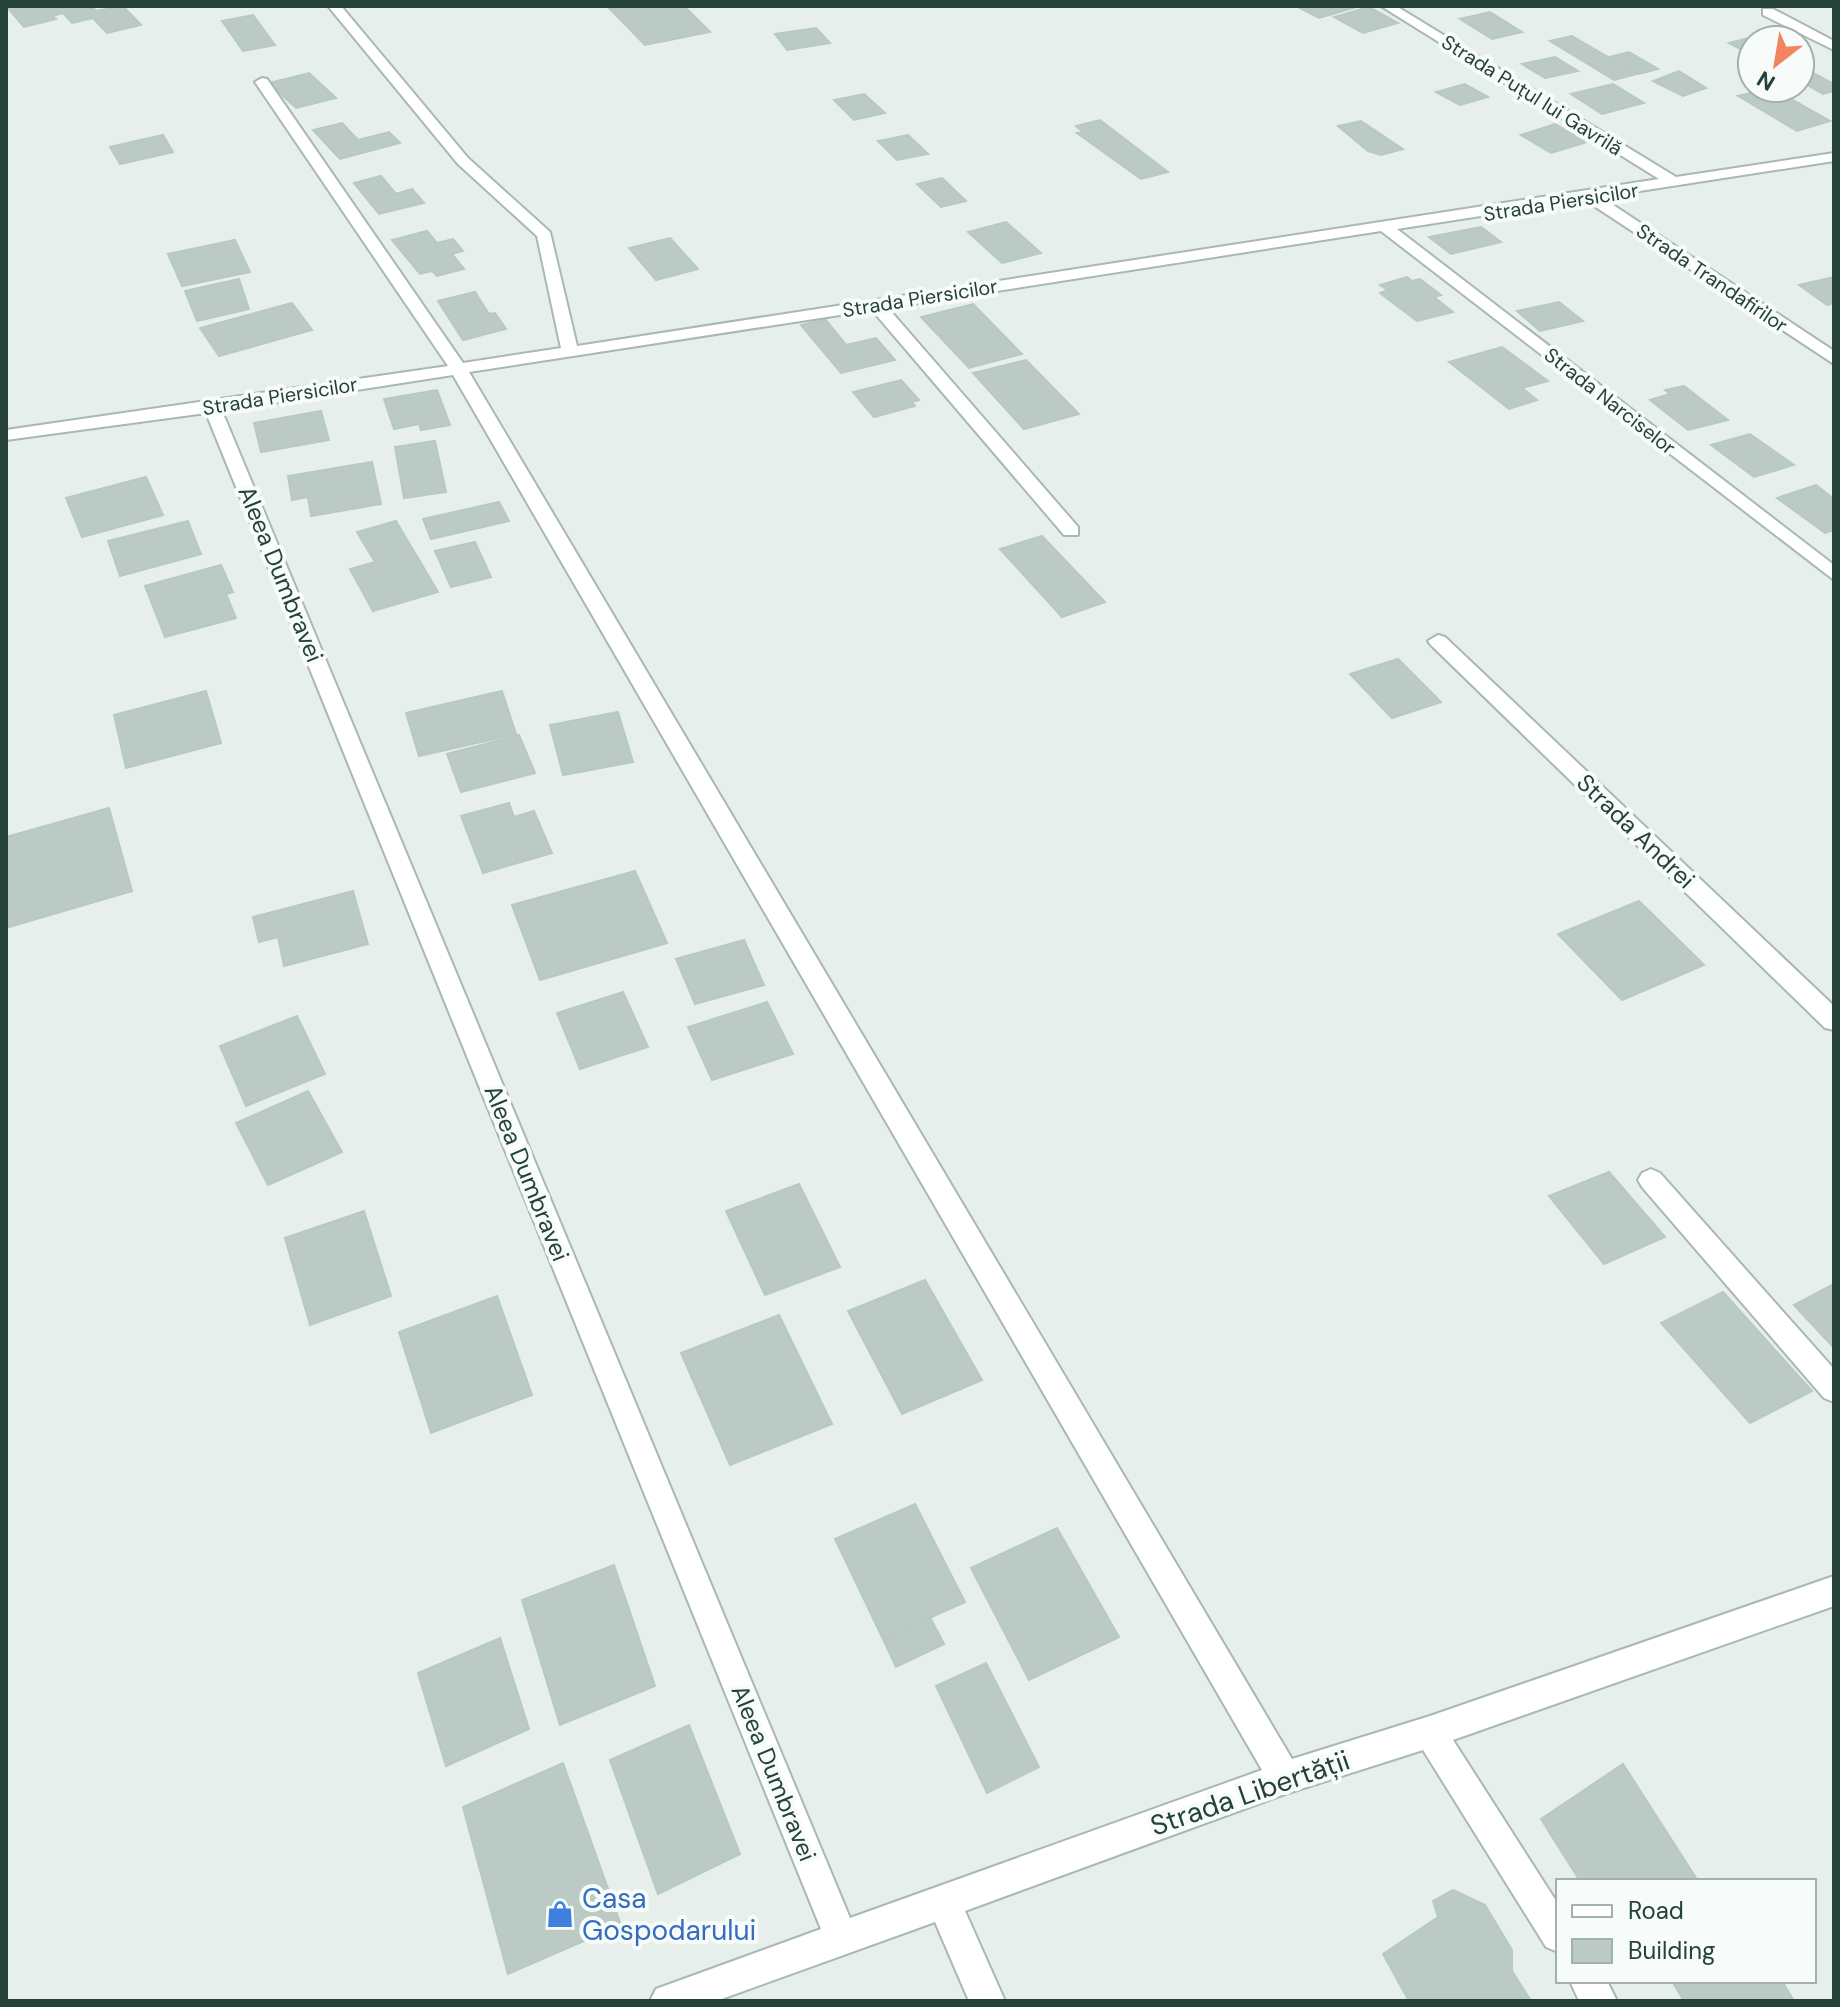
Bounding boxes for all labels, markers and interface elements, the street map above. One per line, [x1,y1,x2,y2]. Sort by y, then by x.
north arrow [1736,24,1816,104]
street label: Strada Puțul lui Gavrilă [1437,29,1627,161]
text: N [1752,64,1780,97]
street label: Strada Piersicilor [1482,177,1640,227]
street label: Strada Trandafirilor [1631,218,1793,338]
street label: Strada Piersicilor [841,273,999,323]
street label: Strada Narciselor [1539,342,1681,460]
street label: Strada Piersicilor [201,371,359,421]
street label: Aleea Dumbravei [231,481,331,667]
street label: Strada Andrei [1570,767,1702,895]
street label: Aleea Dumbravei [477,1080,577,1266]
street label: Aleea Dumbravei [724,1680,824,1866]
street label: Strada Libertății [1145,1742,1355,1844]
legend [1556,1879,1816,1983]
place label: Casa Gospodarului [582,1880,756,1949]
text: Road [1628,1895,1684,1926]
shop icon: Casa Gospodarului [545,1899,575,1929]
text: Building [1628,1935,1715,1966]

